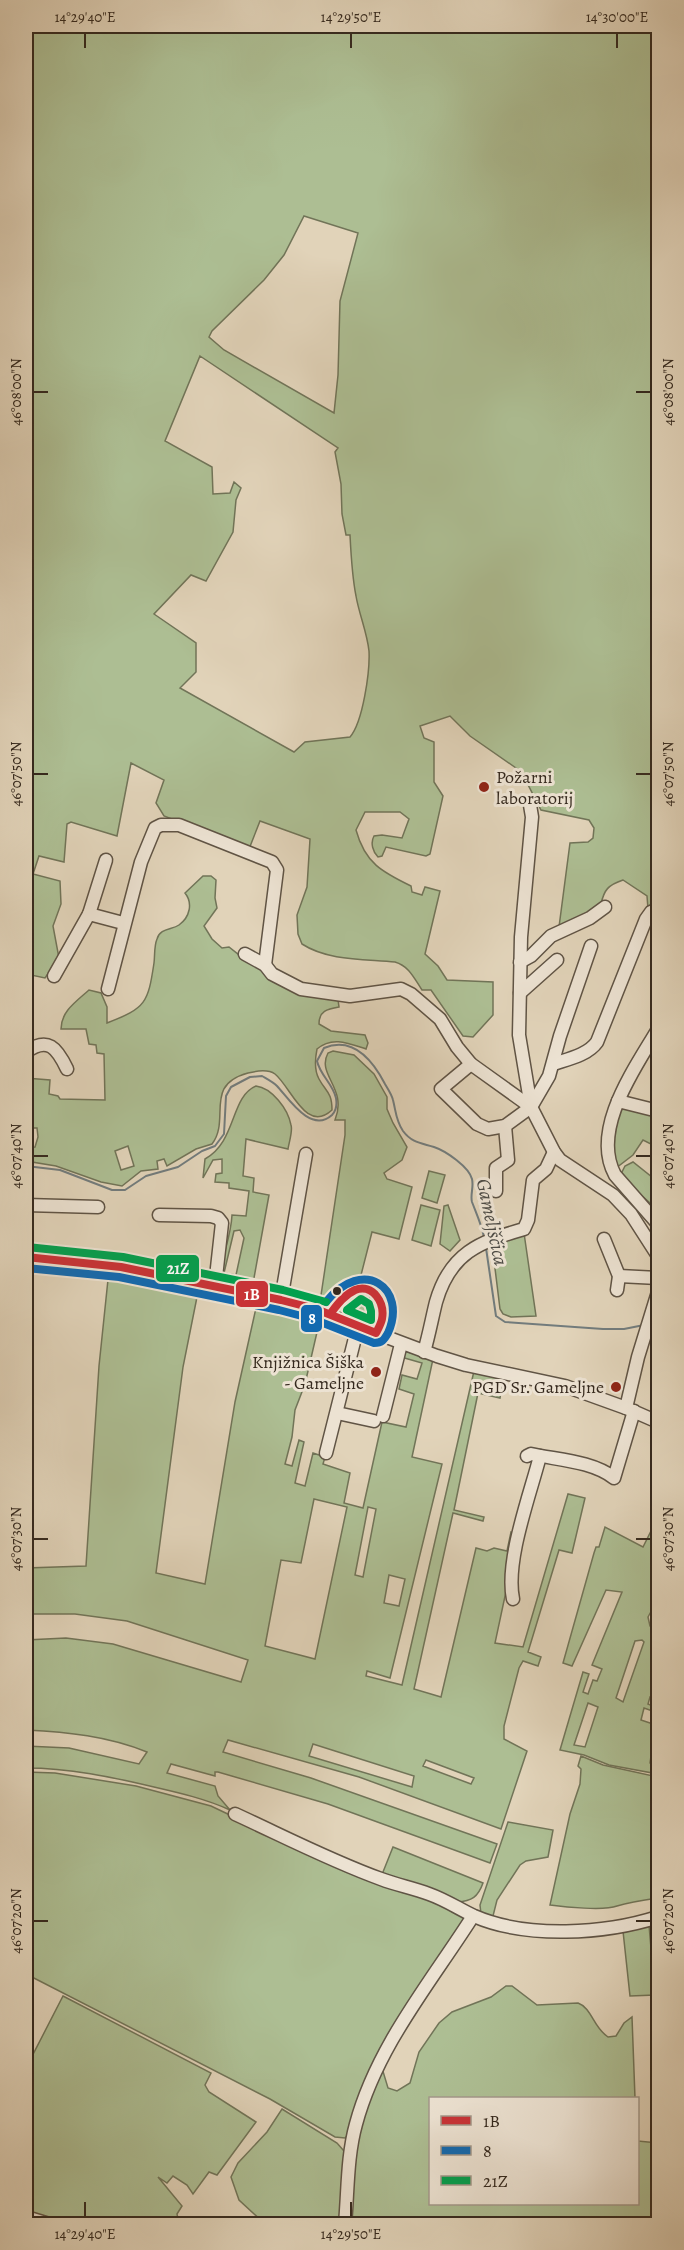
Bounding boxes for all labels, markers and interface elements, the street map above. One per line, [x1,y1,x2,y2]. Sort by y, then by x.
text: 14°29'40"E [54,7,116,27]
text: 14°29'50"E [321,7,381,27]
text: 14°30'00"E [586,7,648,27]
text: 46°08'00"N [6,358,26,426]
text: 46°08'00"N [658,358,678,426]
text: 46°07'50"N [6,741,26,806]
text: 46°07'50"N [658,741,678,806]
place label: Požarni laboratorij [496,765,573,810]
marker: Požarni laboratorij [477,780,491,794]
text: 46°07'40"N [6,1123,26,1189]
text: 46°07'40"N [658,1123,678,1189]
water label: Gameljščica [470,1176,514,1268]
line badge: 21Z [155,1254,200,1283]
text: 21Z [167,1258,189,1280]
line badge: 1B [235,1280,269,1308]
text: 1B [244,1284,260,1306]
unlabelled marker [331,1285,343,1297]
line badge: 8 [300,1304,323,1333]
text: 8 [308,1308,316,1330]
place label: Knjižnica Šiška - Gameljne [252,1350,365,1395]
marker: Knjižnica Šiška - Gameljne [369,1365,383,1379]
place label: PGD Sr. Gameljne [472,1375,604,1399]
marker: PGD Sr. Gameljne [609,1380,623,1394]
text: 46°07'30"N [6,1506,26,1571]
text: 46°07'30"N [658,1506,678,1571]
text: 46°07'20"N [6,1888,26,1954]
text: 46°07'20"N [658,1888,678,1954]
legend [429,2097,639,2205]
text: 1B [483,2109,500,2133]
text: 8 [483,2139,492,2163]
text: 21Z [483,2169,508,2193]
text: 14°29'40"E [54,2224,116,2244]
text: 14°29'50"E [321,2224,381,2244]

